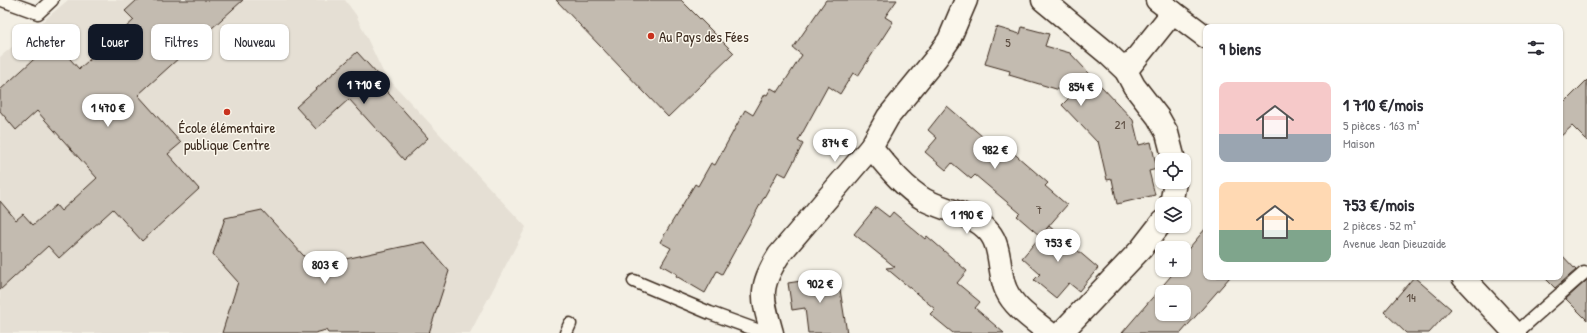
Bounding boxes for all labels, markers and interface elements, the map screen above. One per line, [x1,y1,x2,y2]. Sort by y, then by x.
chip: Acheter [12,24,80,60]
chip: Louer [88,24,143,60]
chip: Filtres [151,24,212,60]
chip: Nouveau [220,24,289,60]
place label: Au Pays des Fées [659,26,749,47]
marker: Au Pays des Fées [646,31,656,41]
house number: 5 [1005,33,1011,51]
text: 9 biens [1219,37,1261,60]
icon: filters [1525,37,1547,59]
pin: 1 710 € [327,71,401,105]
pin: 854 € [1053,73,1109,107]
text: 1 710 € [347,75,381,93]
text: 854 € [1068,77,1094,95]
text: 1 710 €/mois [1343,93,1423,116]
pin: 1 470 € [71,94,145,128]
text: 1 470 € [91,98,125,116]
icon: home [1251,98,1299,146]
marker: École élémentaire publique Centre [222,107,232,117]
house number: 21 [1115,115,1126,133]
text: 5 pièces · 163 m² [1343,116,1420,134]
place label: École élémentaire publique Centre [179,117,275,155]
pin: 874 € [807,129,863,163]
text: 874 € [822,133,848,151]
text: Maison [1343,134,1375,152]
pin: 982 € [967,136,1023,170]
text: 982 € [982,140,1008,158]
map controls [1155,153,1191,321]
button: locate [1155,153,1191,189]
text: 753 €/mois [1343,193,1414,216]
button: layers [1155,197,1191,233]
icon: home [1251,198,1299,246]
house number: 7 [1036,200,1042,218]
pin: 1 190 € [930,201,1004,235]
text: 1 190 € [951,205,983,223]
text: 2 pièces · 52 m² [1343,216,1416,234]
pin: 753 € [1030,229,1086,263]
text: 753 € [1044,233,1072,251]
text: Avenue Jean Dieuzaide [1343,234,1446,252]
button: + [1155,241,1191,277]
pin: 803 € [297,251,353,285]
text: 803 € [312,255,338,273]
pin: 902 € [792,270,848,304]
text: 902 € [807,274,833,292]
button: − [1155,285,1191,321]
house number: 14 [1406,288,1416,306]

